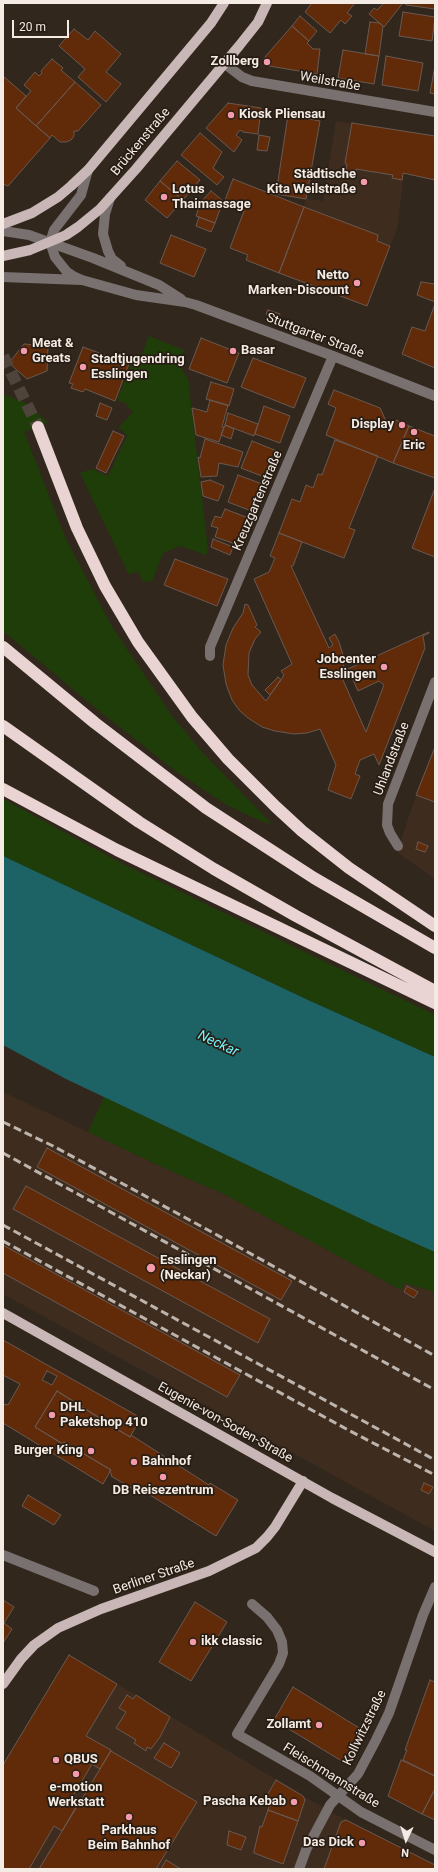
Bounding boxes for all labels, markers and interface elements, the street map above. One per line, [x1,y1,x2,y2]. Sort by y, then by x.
scale bar [14,12,71,38]
text: 20 m [19,20,46,34]
place label: Zollberg [211,54,259,70]
marker: Zollberg [262,57,272,67]
street label: Weilstraße [298,69,362,95]
street label: Brückenstraße [108,105,174,179]
place label: Kiosk Pliensau [239,107,325,123]
marker: Kiosk Pliensau [226,110,236,120]
place label: Städtische Kita Weilstraße [267,167,356,198]
marker: Städtische Kita Weilstraße [359,177,369,187]
place label: Lotus Thaimassage [172,182,251,213]
marker: Lotus Thaimassage [159,192,169,202]
place label: Netto Marken-Discount [248,268,349,299]
marker: Netto Marken-Discount [352,278,362,288]
street label: Stuttgarter Straße [264,310,366,362]
place label: Meat & Greats [32,336,74,367]
place label: Basar [241,343,275,359]
marker: Meat & Greats [19,346,29,356]
marker: Basar [228,346,238,356]
place label: Stadtjugendring Esslingen [91,352,185,383]
marker: Stadtjugendring Esslingen [78,362,88,372]
place label: Display [351,417,394,433]
marker: Display [397,420,407,430]
marker: Eric [409,427,419,437]
place label: Eric [403,438,425,454]
street label: Kreuzgartenstraße [230,449,286,553]
place label: Jobcenter Esslingen [317,652,376,683]
marker: Jobcenter Esslingen [379,662,389,672]
street label: Uhlandstraße [371,720,413,798]
water label: Neckar [195,1027,241,1061]
place label: Esslingen (Neckar) [160,1253,217,1284]
marker: Esslingen (Neckar) [145,1262,157,1274]
street label: Eugenie-von-Soden-Straße [155,1379,295,1467]
place label: DHL Paketshop 410 [60,1400,148,1431]
marker: DHL Paketshop 410 [47,1410,57,1420]
place label: Burger King [14,1443,83,1459]
marker: Burger King [86,1446,96,1456]
place label: Bahnhof [142,1454,191,1470]
marker: Bahnhof [129,1457,139,1467]
marker: DB Reisezentrum [158,1472,168,1482]
place label: DB Reisezentrum [113,1483,213,1499]
street label: Berliner Straße [111,1556,197,1598]
place label: ikk classic [201,1634,262,1650]
marker: ikk classic [188,1637,198,1647]
street label: Kollwitzstraße [340,1688,390,1768]
place label: Zollamt [266,1717,311,1733]
marker: Zollamt [314,1720,324,1730]
street label: Fleischmannstraße [280,1740,382,1812]
place label: QBUS [64,1752,98,1768]
marker: QBUS [51,1755,61,1765]
marker: e-motion Werkstatt [71,1769,81,1779]
place label: e-motion Werkstatt [48,1780,104,1811]
place label: Pascha Kebab [203,1794,286,1810]
marker: Pascha Kebab [289,1797,299,1807]
marker: Parkhaus Beim Bahnhof [124,1812,134,1822]
north arrow [386,1820,426,1860]
place label: Parkhaus Beim Bahnhof [88,1823,170,1854]
place label: Das Dick [303,1835,354,1851]
marker: Das Dick [357,1838,367,1848]
text: N [401,1846,409,1859]

